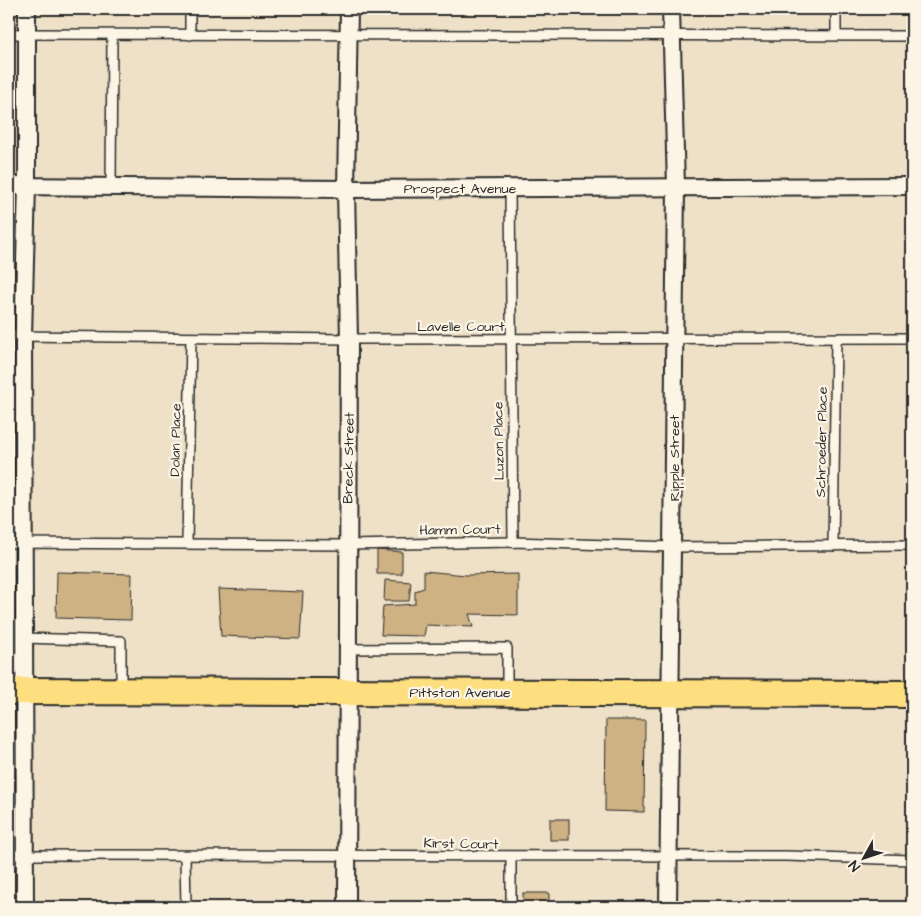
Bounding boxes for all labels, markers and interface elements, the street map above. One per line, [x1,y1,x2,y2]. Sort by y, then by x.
street label: Prospect Avenue [404,179,517,199]
street label: Lavelle Court [417,317,505,337]
street label: Schroeder Place [811,386,833,498]
street label: Luzon Place [488,401,510,481]
street label: Dolan Place [165,403,187,477]
street label: Breck Street [338,412,360,504]
street label: Ripple Street [665,415,685,501]
street label: Hamm Court [419,519,501,541]
street label: Pittston Avenue [409,683,511,703]
street label: Kirst Court [423,833,499,855]
north arrow [838,834,888,884]
text: N [844,856,865,876]

